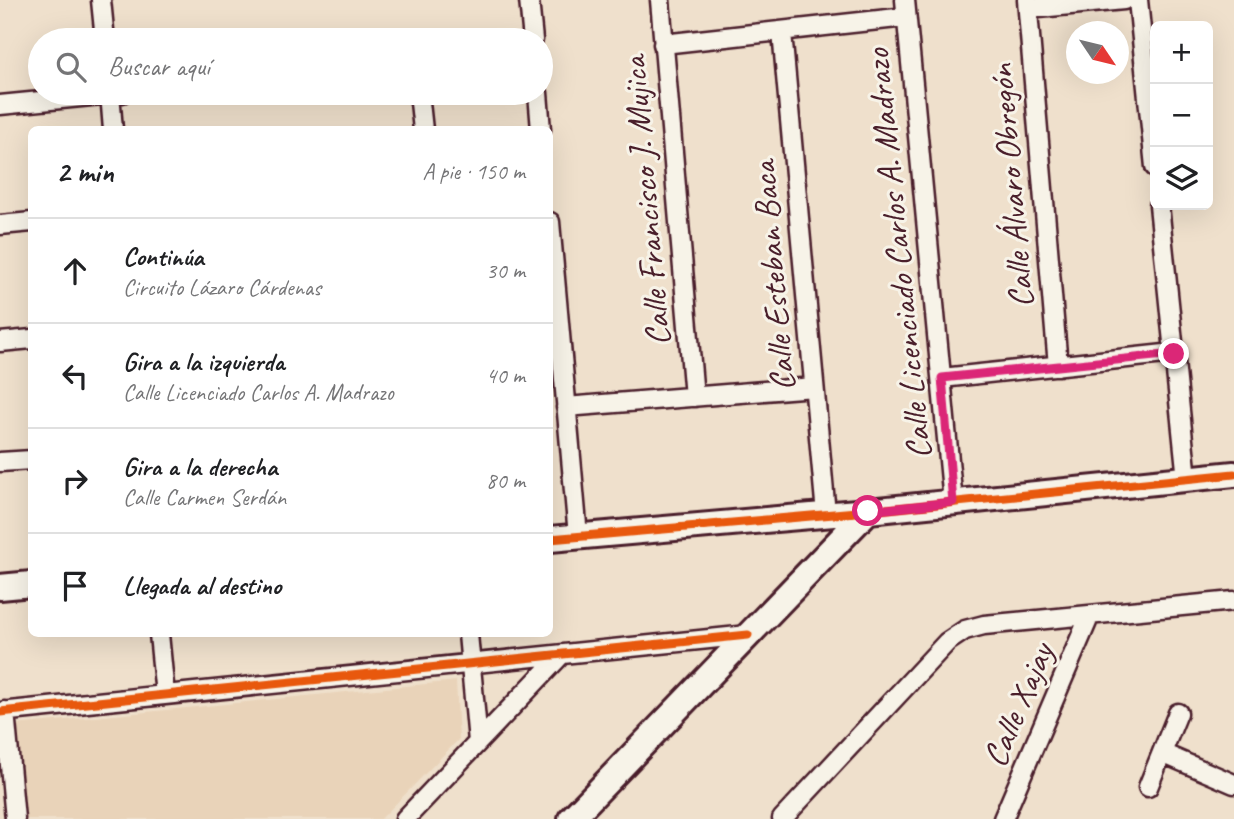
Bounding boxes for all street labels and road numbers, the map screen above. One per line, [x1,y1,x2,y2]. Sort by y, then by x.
street label: Calle Licenciado Carlos A. Madrazo [854,45,942,461]
street label: Calle Francisco J. Mujica [611,52,681,348]
street label: Calle Álvaro Obregón [978,61,1044,310]
street label: Calle Esteban Baca [740,157,805,393]
street label: Calle Xajay [972,634,1065,774]

